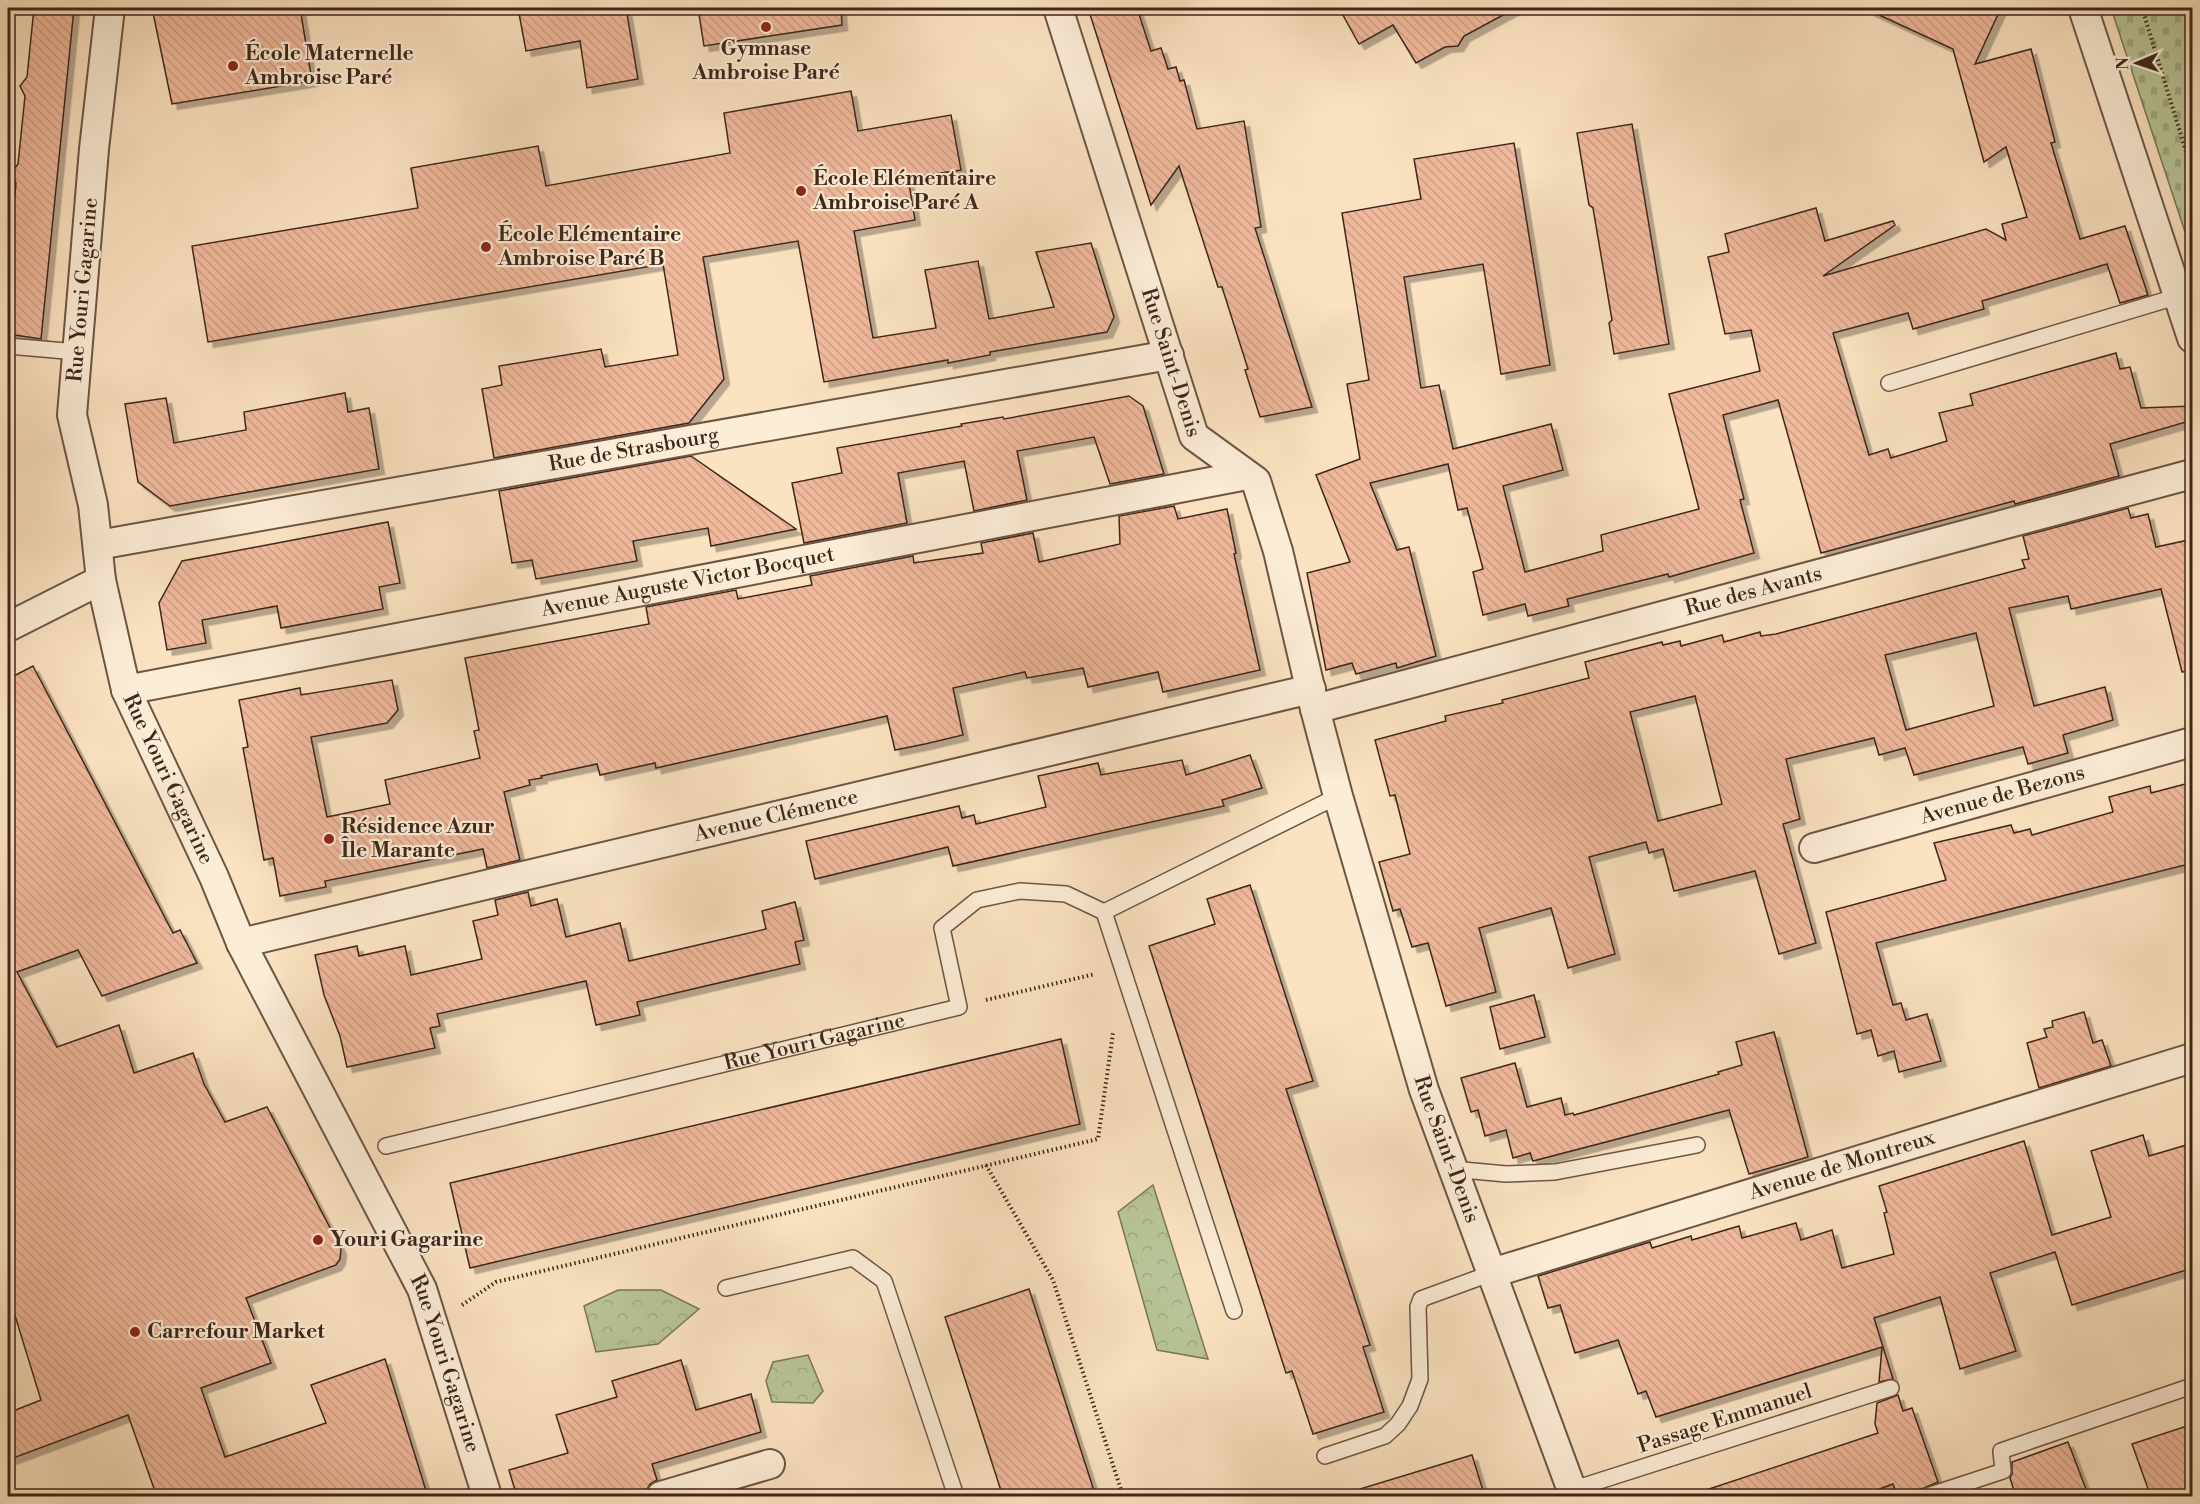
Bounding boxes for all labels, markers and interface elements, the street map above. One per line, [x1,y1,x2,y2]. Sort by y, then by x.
marker: Gymnase Ambroise Paré [759,20,773,34]
north arrow [2107,33,2167,93]
place label: Gymnase Ambroise Paré [691,36,840,86]
place label: École Maternelle Ambroise Paré [244,39,414,91]
text: N [2113,56,2133,70]
marker: École Maternelle Ambroise Paré [226,59,240,73]
place label: École Elémentaire Ambroise Paré A [812,164,996,216]
marker: École Elémentaire Ambroise Paré A [794,184,808,198]
street label: Rue Youri Gagarine [62,197,104,383]
place label: École Elémentaire Ambroise Paré B [497,220,681,272]
marker: École Elémentaire Ambroise Paré B [479,240,493,254]
street label: Rue Saint-Denis [1135,285,1207,440]
street label: Rue de Strasbourg [547,422,721,478]
street label: Avenue Auguste Victor Bocquet [538,541,837,623]
street label: Rue des Avants [1682,561,1825,622]
street label: Rue Youri Gagarine [117,690,219,869]
street label: Avenue de Bezons [1917,760,2088,831]
street label: Avenue Clémence [691,784,861,848]
place label: Résidence Azur Île Marante [340,814,495,864]
marker: Résidence Azur Île Marante [322,832,336,846]
street label: Rue Youri Gagarine [721,1008,908,1077]
street label: Rue Saint-Denis [1408,1073,1485,1227]
street label: Avenue de Montreux [1745,1125,1938,1207]
place label: Youri Gagarine [330,1227,484,1253]
marker: Youri Gagarine [311,1233,325,1247]
street label: Rue Youri Gagarine [404,1270,486,1456]
place label: Carrefour Market [147,1319,325,1345]
marker: Carrefour Market [128,1325,142,1339]
street label: Passage Emmanuel [1635,1379,1815,1459]

